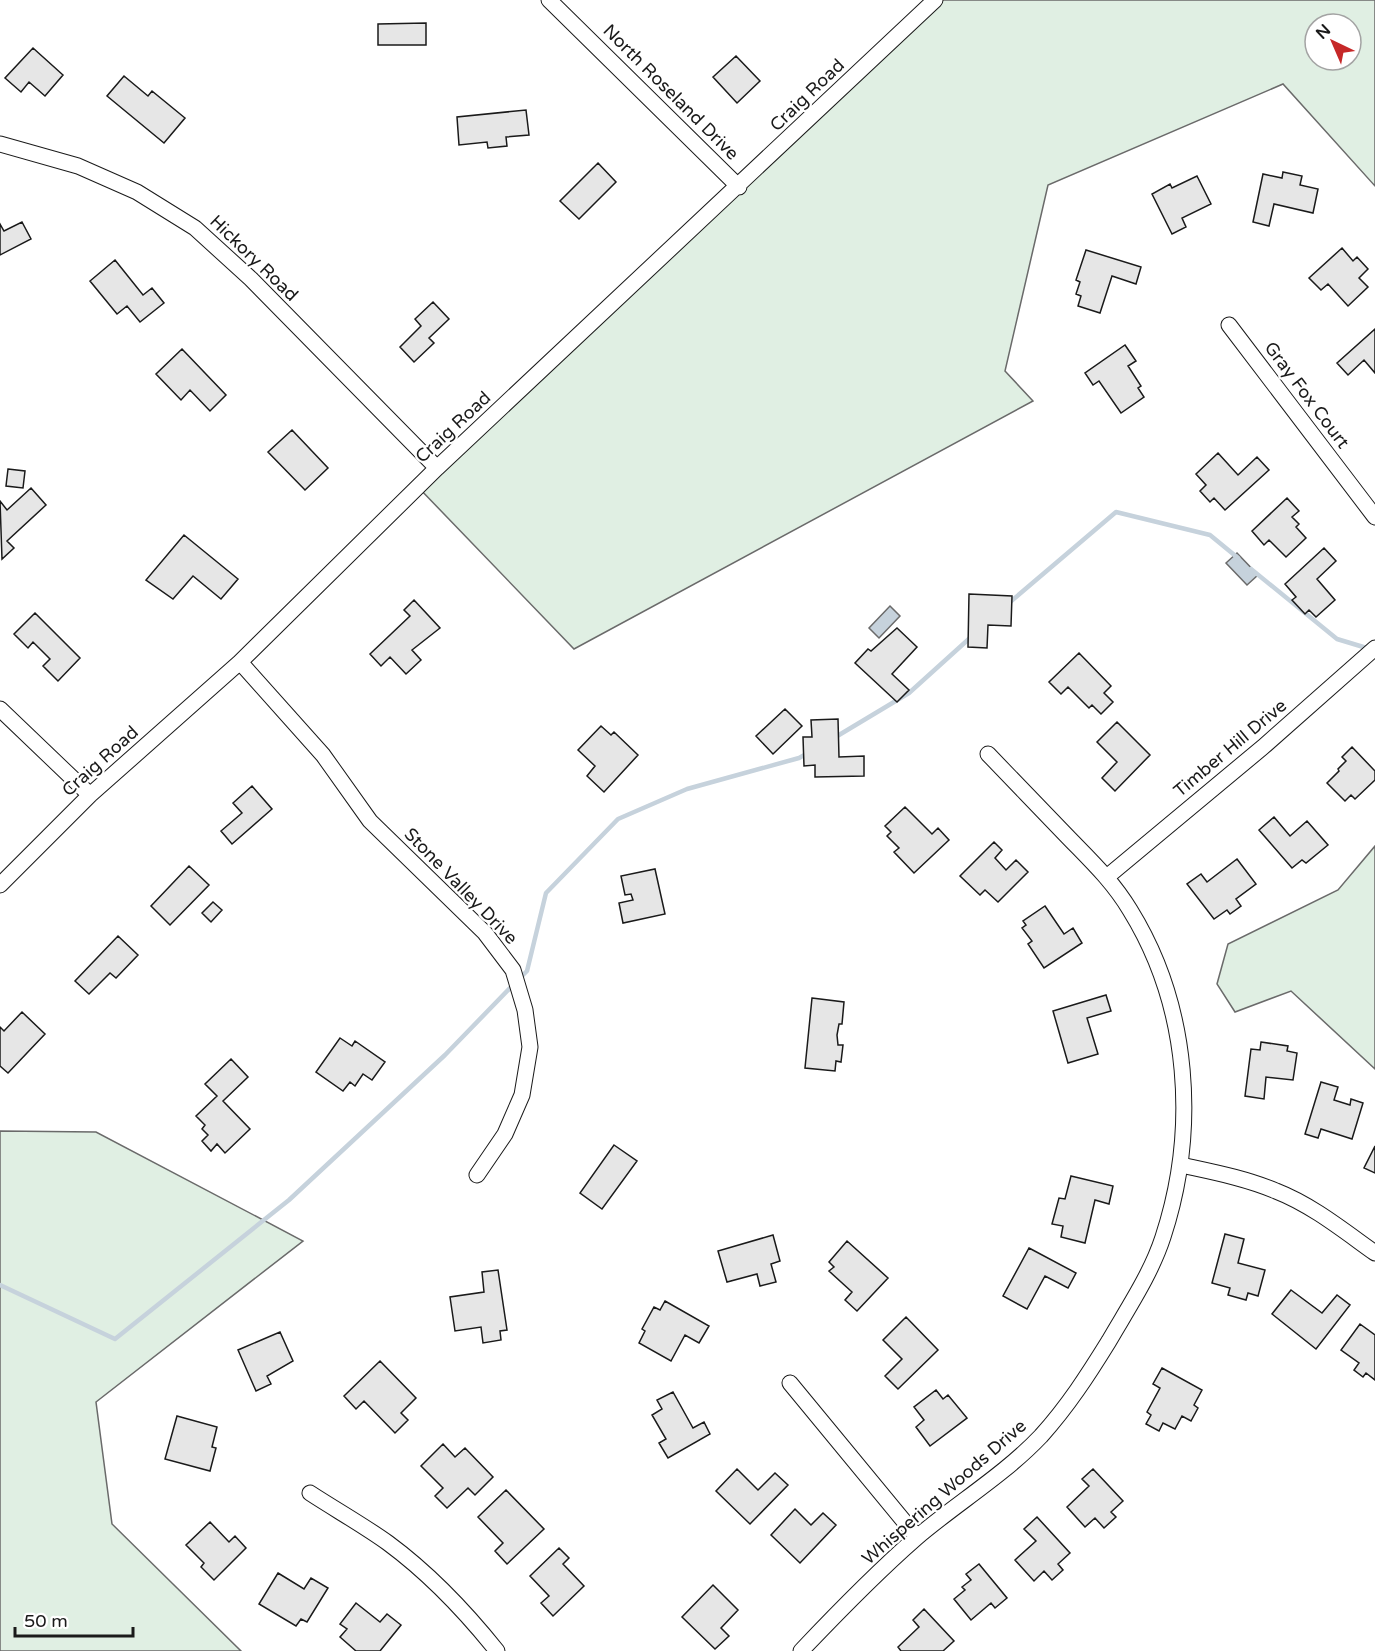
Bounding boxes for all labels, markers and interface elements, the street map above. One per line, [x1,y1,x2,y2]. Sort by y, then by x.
north arrow [1303,12,1363,72]
street label: North Roseland Drive [598,19,744,165]
text: N [1312,20,1335,44]
street label: Craig Road [765,54,849,136]
street label: Hickory Road [205,210,303,306]
street label: Gray Fox Court [1260,337,1354,453]
street label: Craig Road [411,387,495,467]
street label: Timber Hill Drive [1169,694,1291,802]
street label: Craig Road [57,721,143,801]
street label: Stone Valley Drive [400,823,522,949]
street label: Whispering Woods Drive [857,1415,1031,1569]
scale bar [15,1600,134,1638]
text: 50 m [24,1610,68,1632]

